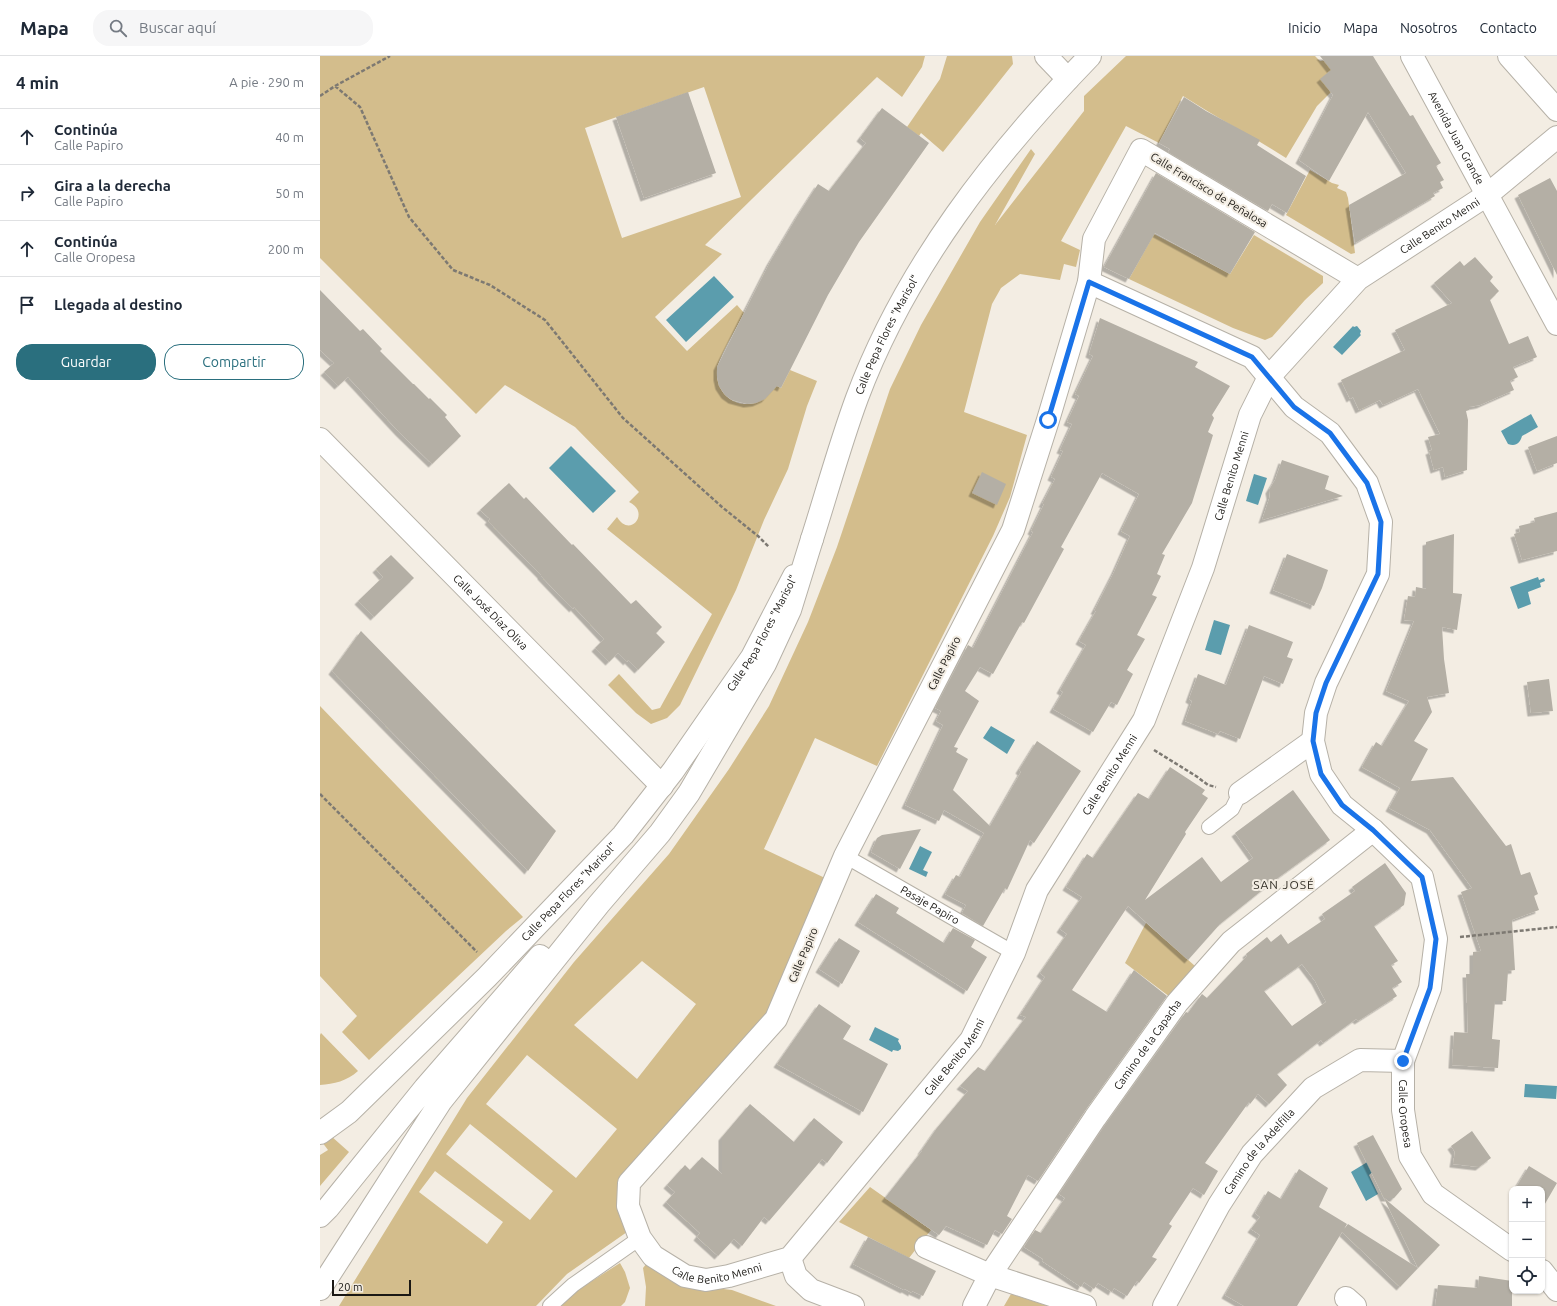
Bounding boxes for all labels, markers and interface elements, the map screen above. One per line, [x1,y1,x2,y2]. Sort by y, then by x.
search box [93,10,373,46]
text: Mapa [20,17,69,39]
icon: search [107,17,129,39]
text: Buscar aquí [139,19,216,36]
text: Inicio [1288,20,1321,36]
text: Mapa [1343,20,1378,36]
text: Nosotros [1400,20,1457,36]
text: Contacto [1479,20,1537,36]
text: 4 min [16,73,59,92]
text: A pie · 290 m [229,75,304,89]
street label: Avenida Juan Grande [1426,89,1486,186]
text: Continúa [54,121,118,138]
icon: ahead [16,126,38,148]
text: 40 m [275,130,304,144]
text: Calle Papiro [54,138,123,152]
street label: Calle Francisco de Peñalosa [1148,150,1270,230]
text: Gira a la derecha [54,177,171,194]
icon: right [16,182,38,204]
text: 50 m [275,186,304,200]
text: Calle Papiro [54,194,123,208]
street label: Calle Benito Menni [1397,195,1482,256]
text: Continúa [54,233,118,250]
icon: ahead [16,238,38,260]
text: 200 m [268,242,304,256]
text: Calle Oropesa [54,250,135,264]
street label: Calle Pepa Flores "Marisol" [853,273,921,396]
icon: arrive [16,294,38,316]
text: Llegada al destino [54,296,183,313]
button: Guardar [16,344,156,380]
button: Compartir [164,344,304,380]
route start [1039,411,1057,429]
street label: Calle Benito Menni [1212,430,1251,522]
street label: Calle José Díaz Oliva [451,572,530,652]
street label: Calle Pepa Flores "Marisol" [724,573,799,693]
street label: Calle Papiro [925,634,963,692]
street label: Calle Benito Menni [1080,732,1139,817]
street label: Calle Pepa Flores "Marisol" [519,840,619,943]
district label: SAN JOSÉ [1253,878,1315,891]
street label: Pasaje Papiro [898,883,961,926]
street label: Calle Papiro [786,926,820,984]
street label: Camino de la Capacha [1111,997,1184,1092]
street label: Calle Benito Menni [922,1017,987,1098]
route end [1394,1052,1412,1070]
street label: Calle Oropesa [1396,1079,1415,1149]
street label: Camino de la Adelfilla [1221,1106,1297,1197]
map controls [1509,1186,1545,1294]
button: + [1509,1186,1545,1222]
button: − [1509,1222,1545,1258]
button: locate [1509,1258,1545,1294]
street label: Calle Benito Menni [670,1261,763,1286]
scale bar [332,1278,411,1297]
text: 20 m [338,1281,362,1293]

